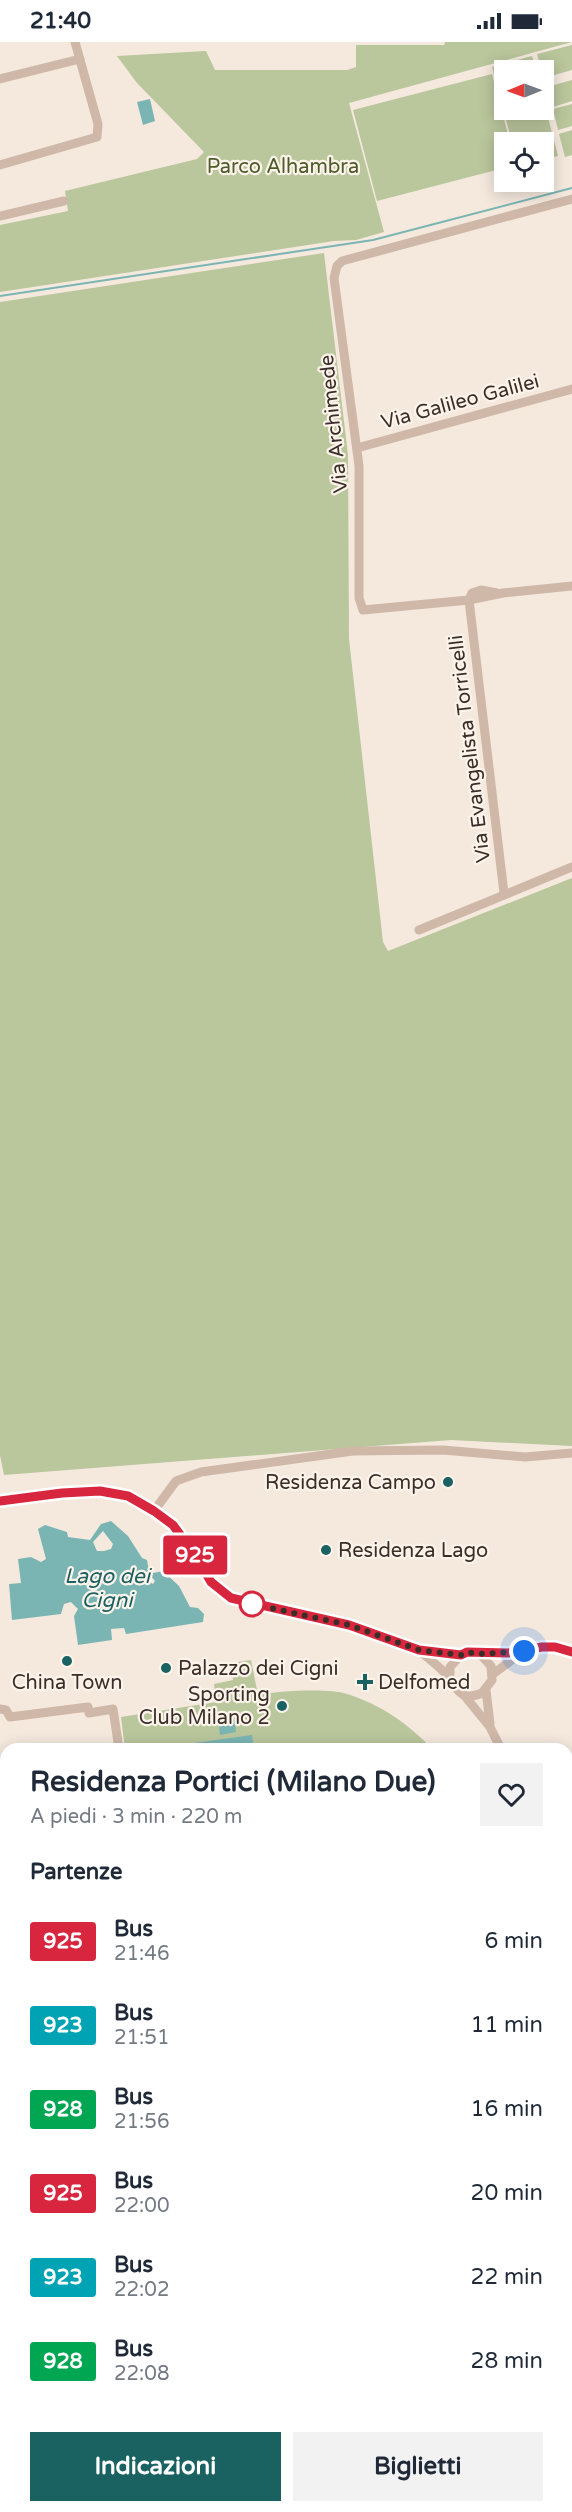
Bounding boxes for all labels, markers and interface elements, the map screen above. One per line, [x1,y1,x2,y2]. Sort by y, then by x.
text: 21:40 [30,8,91,34]
north arrow [494,60,554,120]
map controls [494,60,554,192]
button: locate [494,132,554,192]
park label: Parco Alhambra [207,155,359,179]
street label: Via Archimede [315,354,353,494]
street label: Via Galileo Galilei [379,369,542,435]
street label: Via Evangelista Torricelli [444,634,496,864]
place label: Residenza Campo [265,1471,436,1495]
marker: Residenza Campo [441,1475,455,1489]
line badge: 925 [160,1536,230,1574]
place label: Residenza Lago [338,1539,488,1563]
text: 925 [175,1543,215,1568]
marker: Residenza Lago [319,1543,333,1557]
water label: Lago dei Cigni [64,1564,153,1613]
unlabelled marker [239,1591,265,1617]
your location [509,1636,539,1666]
marker: China Town [60,1654,74,1668]
place label: Palazzo dei Cigni [178,1657,338,1681]
marker: Palazzo dei Cigni [159,1661,173,1675]
place label: China Town [12,1671,122,1695]
place label: Delfomed [378,1671,470,1695]
marker: Delfomed [356,1673,374,1691]
place label: Sporting Club Milano 2 [139,1683,270,1730]
marker: Sporting Club Milano 2 [275,1699,289,1713]
button: heart [480,1763,543,1826]
text: Residenza Portici (Milano Due) [30,1765,436,1799]
text: A piedi · 3 min · 220 m [30,1805,242,1829]
text: Partenze [30,1859,123,1885]
text: Bus [114,1916,153,1942]
text: 6 min [484,1928,543,1954]
text: 925 [43,1929,83,1954]
text: 21:46 [114,1942,169,1966]
text: Bus [114,2000,153,2026]
text: 11 min [471,2012,543,2038]
text: 923 [43,2013,83,2038]
text: 21:51 [114,2026,169,2050]
text: Bus [114,2084,153,2110]
text: 16 min [471,2096,543,2122]
text: 928 [43,2097,83,2122]
text: 21:56 [114,2110,169,2134]
text: Bus [114,2168,153,2194]
text: 20 min [471,2180,543,2206]
text: 925 [43,2181,83,2206]
text: 22:00 [114,2194,169,2218]
text: Bus [114,2252,153,2278]
text: 22 min [471,2264,543,2290]
text: 923 [43,2265,83,2290]
text: 22:02 [114,2278,169,2302]
text: Bus [114,2336,153,2362]
text: 28 min [471,2348,543,2374]
text: 928 [43,2349,83,2374]
text: 22:08 [114,2362,169,2386]
button: Indicazioni [30,2432,281,2501]
button: Biglietti [293,2432,543,2501]

